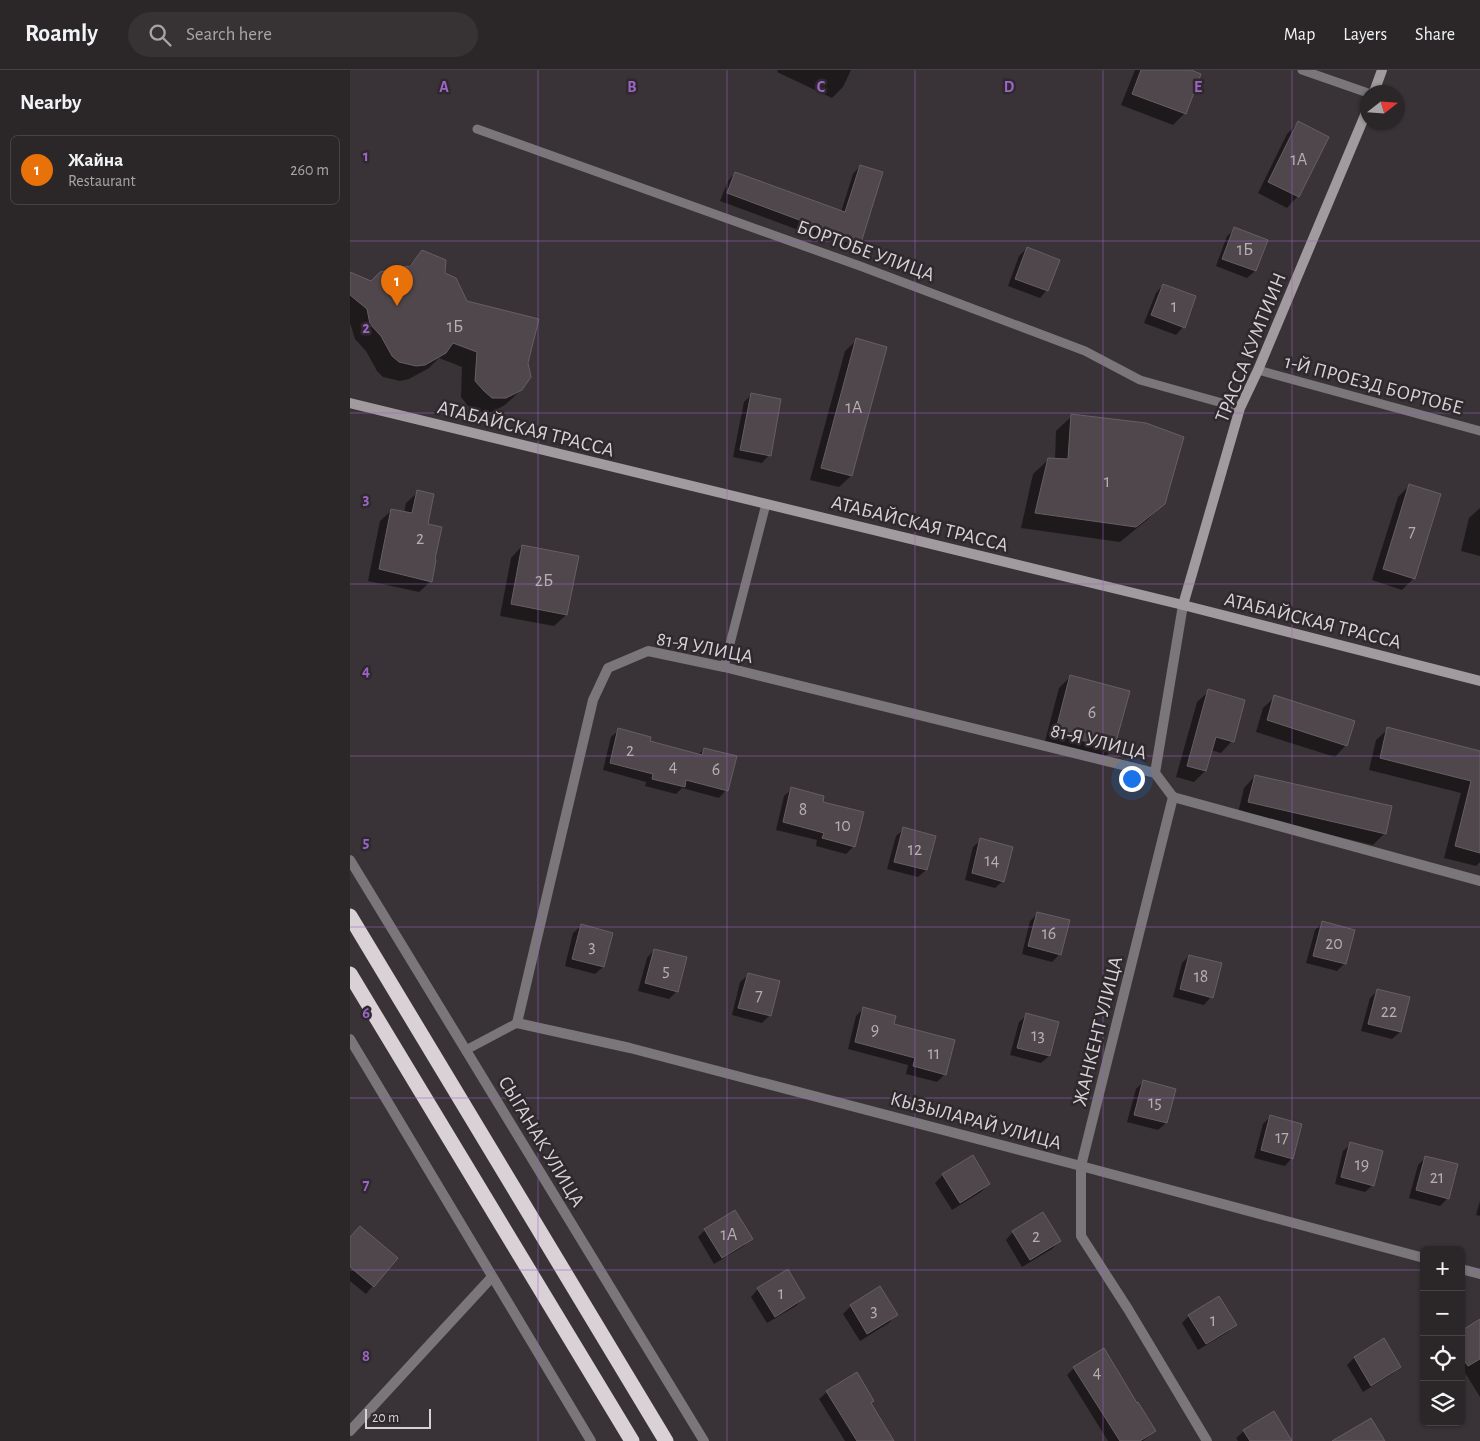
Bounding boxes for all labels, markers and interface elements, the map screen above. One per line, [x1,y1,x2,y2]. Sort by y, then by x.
search box [128,12,478,57]
icon: search [146,21,174,49]
text: Roamly [25,22,98,46]
text: Search here [186,25,272,44]
text: Map [1284,26,1315,44]
text: Layers [1343,26,1387,44]
text: Share [1415,26,1455,44]
text: A [439,79,449,95]
text: B [627,79,637,95]
text: C [817,79,826,95]
text: D [1004,79,1015,95]
text: E [1194,79,1202,95]
north arrow [1360,85,1405,130]
text: Nearby [20,92,81,113]
text: 1 [363,148,369,164]
text: Жайна [68,151,123,170]
house number: 1А [1291,151,1308,169]
text: 1 [34,162,40,178]
text: 260 m [290,162,329,178]
text: Restaurant [68,173,136,189]
street label: БОРТОБЕ УЛИЦА [794,217,938,285]
house number: 1Б [1237,241,1253,259]
pin: 1 [381,265,413,306]
street label: ТРАССА КУМТИИН [1212,270,1290,425]
house number: 1 [1171,298,1177,316]
house number: 1Б [447,318,463,336]
text: 2 [362,320,370,336]
street label: 1-Й ПРОЕЗД БОРТОБЕ [1282,351,1465,418]
street label: АТАБАЙСКАЯ ТРАССА [435,397,617,461]
house number: 1А [846,399,863,417]
house number: 1 [1104,473,1110,491]
text: 3 [363,491,370,507]
street label: АТАБАЙСКАЯ ТРАССА [829,492,1011,556]
house number: 7 [1408,523,1416,541]
house number: 2 [416,530,424,548]
house number: 2Б [535,572,553,590]
street label: АТАБАЙСКАЯ ТРАССА [1222,589,1404,653]
street label: 81-Я УЛИЦА [655,629,755,667]
text: 4 [362,663,370,679]
house number: 6 [1088,704,1096,722]
street label: 81-Я УЛИЦА [1049,720,1149,764]
house number: 2 [626,742,634,760]
house number: 4 [669,758,678,776]
house number: 6 [712,761,720,779]
your location [1119,766,1145,792]
house number: 8 [799,801,807,819]
house number: 10 [835,817,851,835]
text: 5 [363,834,370,850]
house number: 12 [908,841,922,859]
house number: 14 [985,852,1000,870]
house number: 16 [1042,925,1056,943]
house number: 20 [1325,935,1343,953]
house number: 3 [588,938,596,956]
street label: ЖАНКЕНТ УЛИЦА [1070,954,1126,1108]
house number: 5 [662,962,670,980]
house number: 18 [1194,968,1208,986]
house number: 7 [755,987,763,1005]
house number: 22 [1381,1003,1397,1021]
text: 6 [362,1005,370,1021]
house number: 9 [871,1021,879,1039]
house number: 13 [1031,1027,1045,1045]
house number: 11 [928,1045,940,1063]
street label: СЫГАНАК УЛИЦА [494,1073,588,1211]
street label: КЫЗЫЛАРАЙ УЛИЦА [888,1088,1064,1154]
house number: 15 [1148,1094,1162,1112]
house number: 17 [1275,1129,1289,1147]
house number: 19 [1355,1156,1369,1174]
house number: 21 [1430,1169,1444,1187]
text: 7 [363,1177,370,1193]
house number: 1А [721,1226,738,1244]
house number: 2 [1032,1228,1040,1246]
map controls [1420,1246,1465,1426]
button: + [1420,1246,1465,1291]
house number: 1 [778,1285,784,1303]
button: − [1420,1291,1465,1336]
house number: 3 [870,1302,878,1320]
house number: 1 [1210,1312,1216,1330]
button: locate [1420,1336,1465,1381]
text: 8 [362,1348,370,1364]
house number: 4 [1093,1364,1102,1382]
button: layers [1420,1381,1465,1426]
scale bar [365,1406,431,1429]
text: 20 m [372,1411,399,1425]

